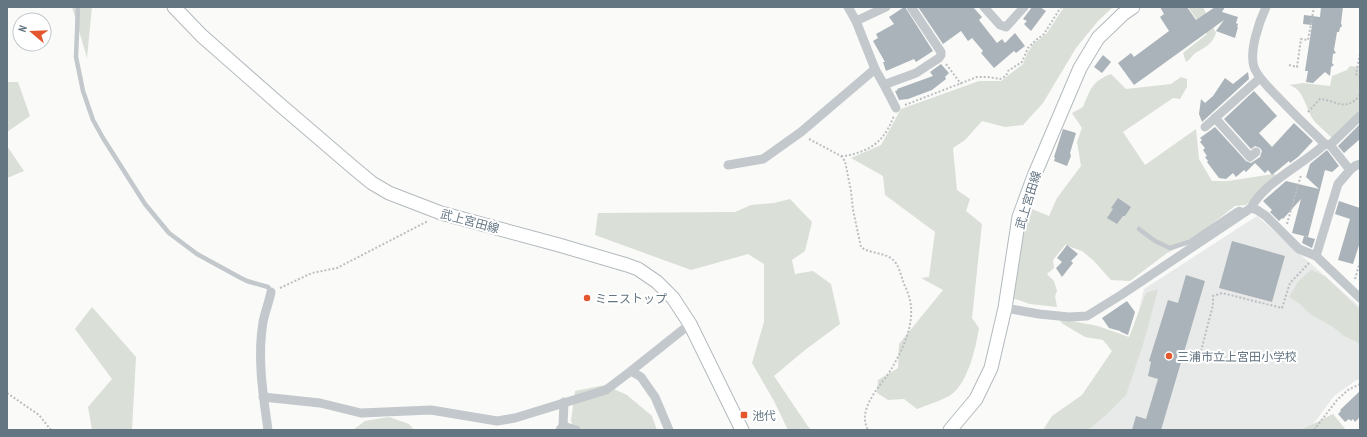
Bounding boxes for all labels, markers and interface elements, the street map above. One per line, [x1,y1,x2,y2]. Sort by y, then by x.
north arrow [12,12,52,52]
text: N [15,24,30,34]
street label: 武上宮田線 [1012,169,1044,231]
street label: 武上宮田線 [439,206,501,236]
place label: ミニストップ [595,291,667,306]
marker: ミニストップ [582,293,592,303]
place label: 三浦市立上宮田小学校 [1177,349,1297,364]
marker: 三浦市立上宮田小学校 [1164,351,1174,361]
place label: 池代 [752,408,776,423]
marker: 池代 [739,410,749,420]

